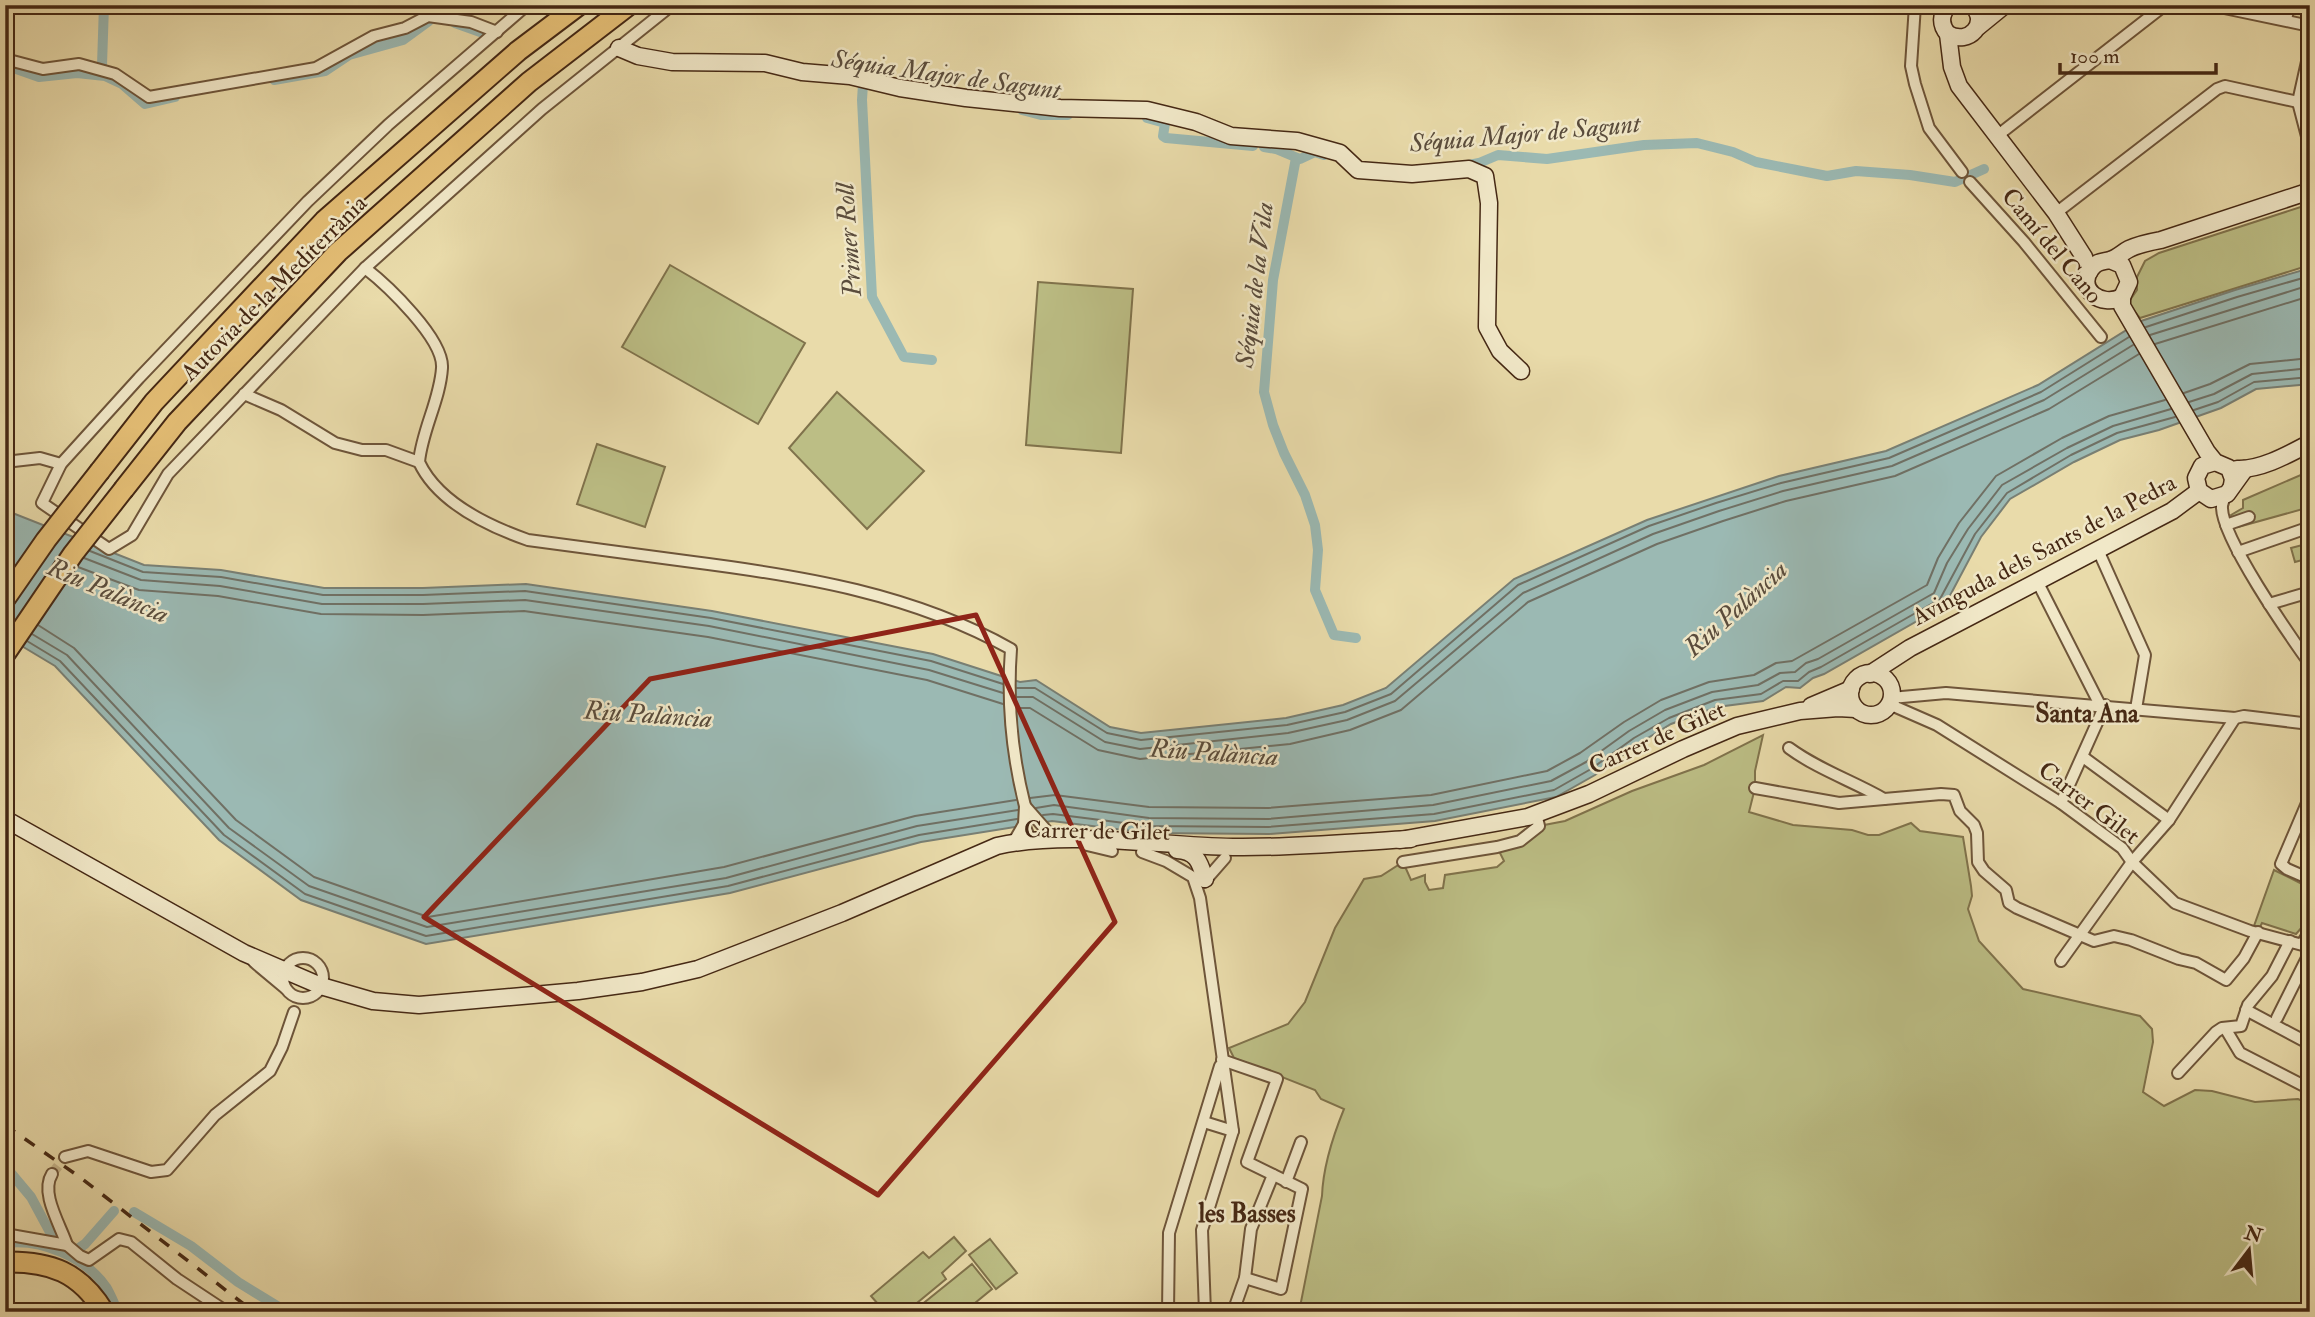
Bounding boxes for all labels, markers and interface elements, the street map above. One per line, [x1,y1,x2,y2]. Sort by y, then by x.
scale bar [2060,32,2215,76]
water label: Séquia Major de Sagunt [828,43,1064,107]
text: 100 m [2070,43,2120,70]
water label: Séquia Major de Sagunt [1407,108,1643,160]
water label: Primer Roll [829,180,869,299]
street label: Camí del Cano [1995,182,2109,310]
street label: Autovia de la Mediterrània [174,187,375,388]
water label: Séquia de la Vila [1229,200,1281,371]
street label: Avinguda dels Sants de la Pedra [1906,467,2182,633]
water label: Riu Palància [42,551,173,631]
water label: Riu Palància [1677,554,1794,664]
water label: Riu Palància [582,694,713,735]
street label: Carrer de Gilet [1584,694,1730,782]
district label: Santa Ana [2035,698,2140,730]
water label: Riu Palància [1148,732,1279,773]
street label: Carrer Gilet [2032,755,2146,851]
street label: Carrer de Gilet [1023,814,1171,848]
district label: les Basses [1197,1198,1296,1230]
north arrow [2214,1216,2284,1286]
text: N [2241,1220,2266,1249]

